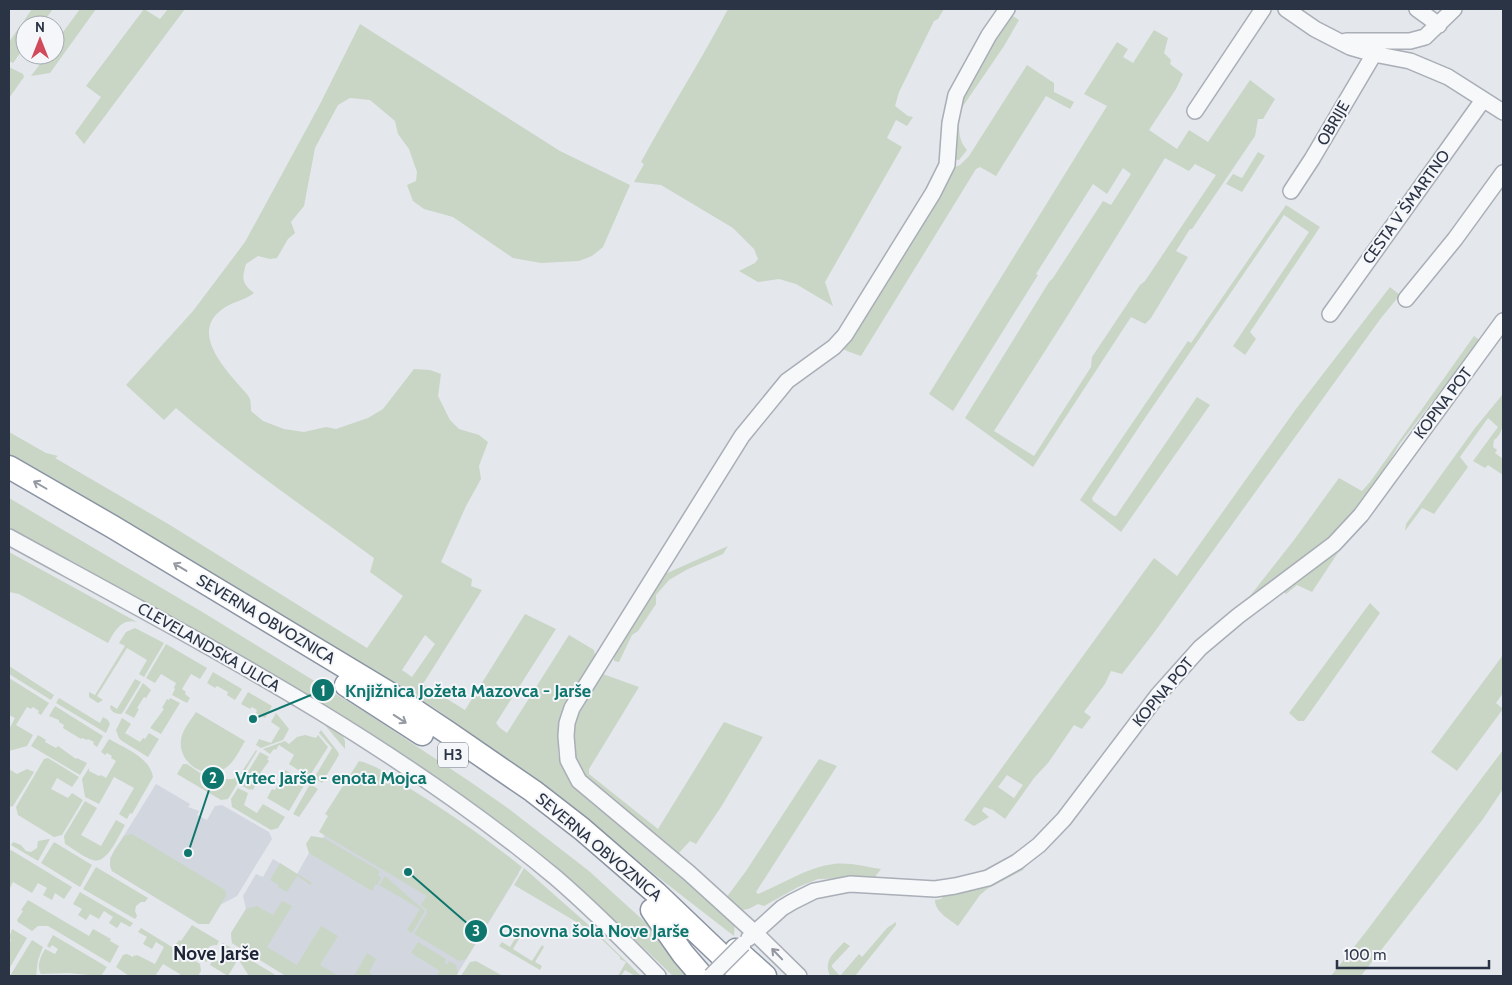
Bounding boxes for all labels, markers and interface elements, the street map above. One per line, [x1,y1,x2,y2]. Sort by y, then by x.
north arrow [15,15,65,65]
text: N [35,18,45,36]
street label: OBRIJE [1313,97,1353,149]
street label: CESTA V ŠMARTNO [1358,146,1454,268]
street label: KOPNA POT [1410,363,1476,442]
one-way arrow [33,480,48,490]
one-way arrow [174,562,188,572]
street label: SEVERNA OBVOZNICA [193,570,339,668]
street label: CLEVELANDSKA ULICA [134,598,284,696]
street label: KOPNA POT [1129,653,1198,730]
callout: Knjižnica Jožeta Mazovca - Jarše [310,674,601,707]
text: Knjižnica Jožeta Mazovca - Jarše [345,680,591,702]
text: 1 [320,682,326,700]
one-way arrow [393,714,407,725]
road number: H3 [438,742,468,768]
callout: Vrtec Jarše - enota Mojca [201,761,437,794]
text: Vrtec Jarše - enota Mojca [235,767,427,789]
text: 2 [209,769,217,787]
street label: SEVERNA OBVOZNICA [532,789,666,905]
callout: Osnovna šola Nove Jarše [464,915,699,948]
text: Osnovna šola Nove Jarše [499,920,689,942]
text: 3 [472,922,480,940]
scale bar [1337,938,1490,970]
district label: Nove Jarše [173,942,259,965]
text: 100 m [1344,946,1386,964]
one-way arrow [771,948,783,960]

